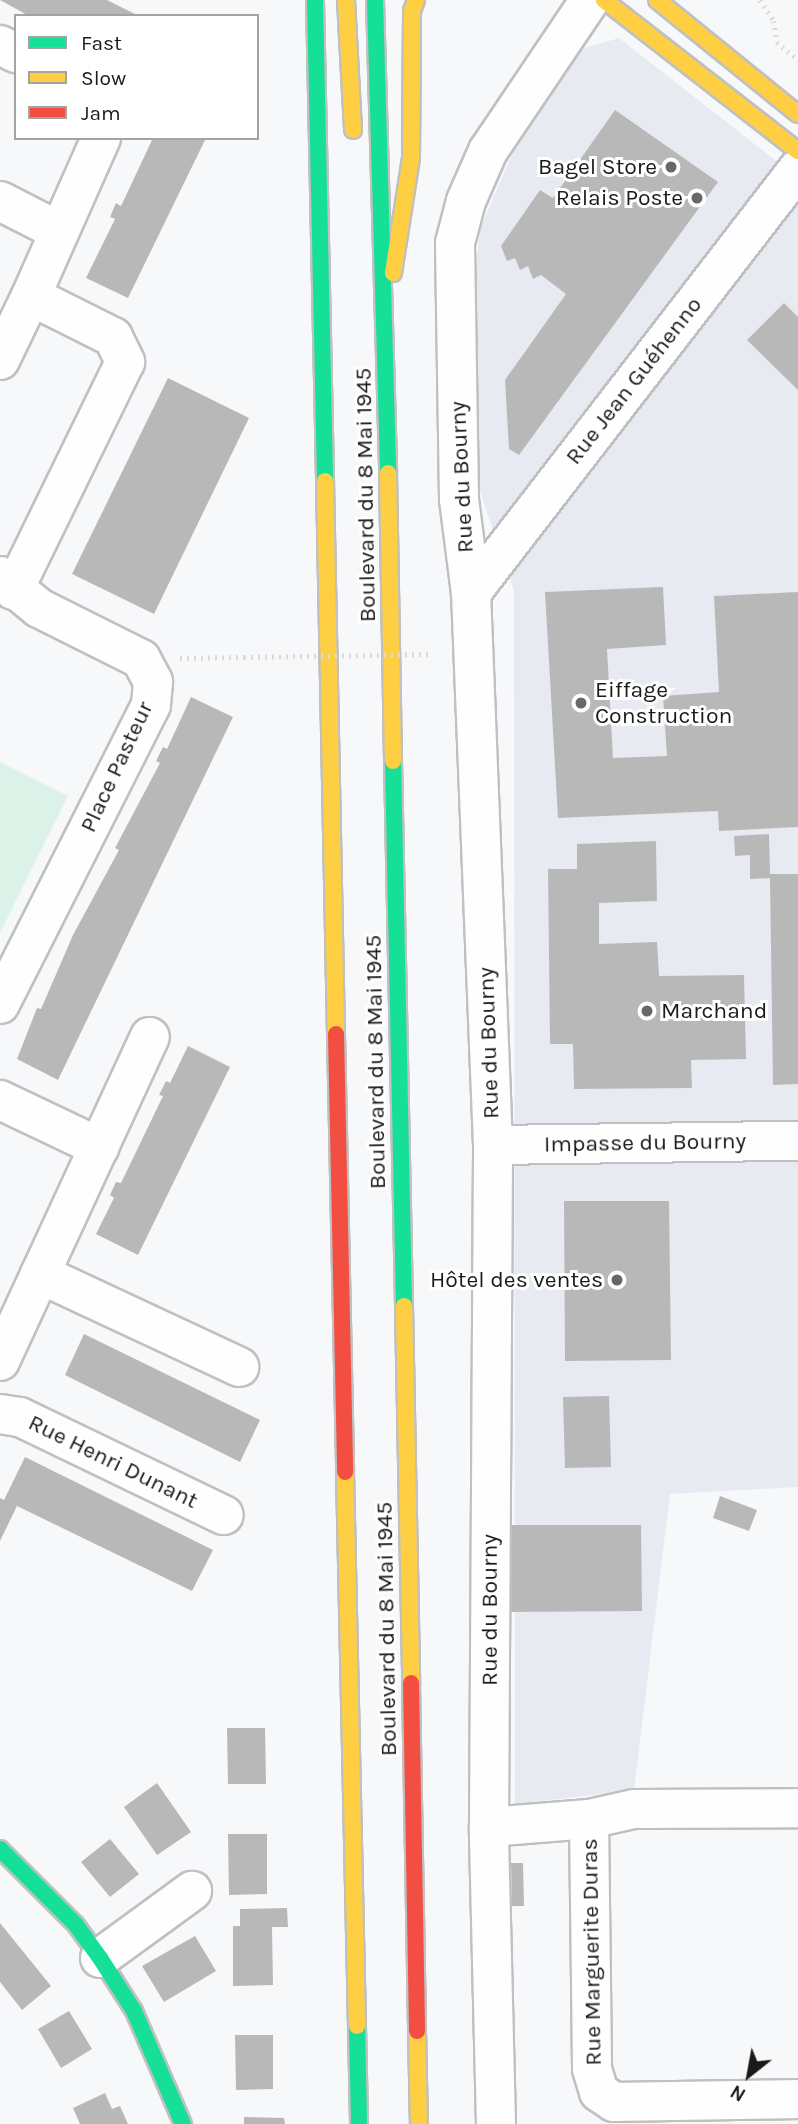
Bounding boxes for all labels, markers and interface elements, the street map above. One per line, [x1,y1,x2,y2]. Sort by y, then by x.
legend [14,14,259,140]
text: Fast [81,31,122,55]
text: Slow [81,66,126,90]
text: Jam [81,101,121,125]
place label: Bagel Store [538,153,657,181]
marker: Bagel Store [663,159,679,175]
place label: Relais Poste [556,184,683,212]
marker: Relais Poste [689,190,705,206]
street label: Rue Jean Guéhenno [560,292,708,470]
street label: Boulevard du 8 Mai 1945 [350,368,382,622]
street label: Rue du Bourny [444,400,480,554]
place label: Eiffage Construction [595,676,732,730]
marker: Eiffage Construction [573,695,589,711]
street label: Place Pasteur [75,697,159,837]
street label: Boulevard du 8 Mai 1945 [360,935,392,1189]
street label: Rue du Bourny [473,967,505,1119]
place label: Marchand [661,997,767,1025]
marker: Marchand [639,1003,655,1019]
street label: Impasse du Bourny [544,1127,746,1159]
place label: Hôtel des ventes [430,1266,603,1294]
marker: Hôtel des ventes [609,1272,625,1288]
street label: Rue Henri Dunant [24,1409,202,1515]
street label: Boulevard du 8 Mai 1945 [371,1502,403,1756]
street label: Rue du Bourny [476,1534,504,1686]
street label: Rue Marguerite Duras [576,1838,608,2066]
north arrow [714,2040,784,2110]
text: N [727,2080,750,2106]

